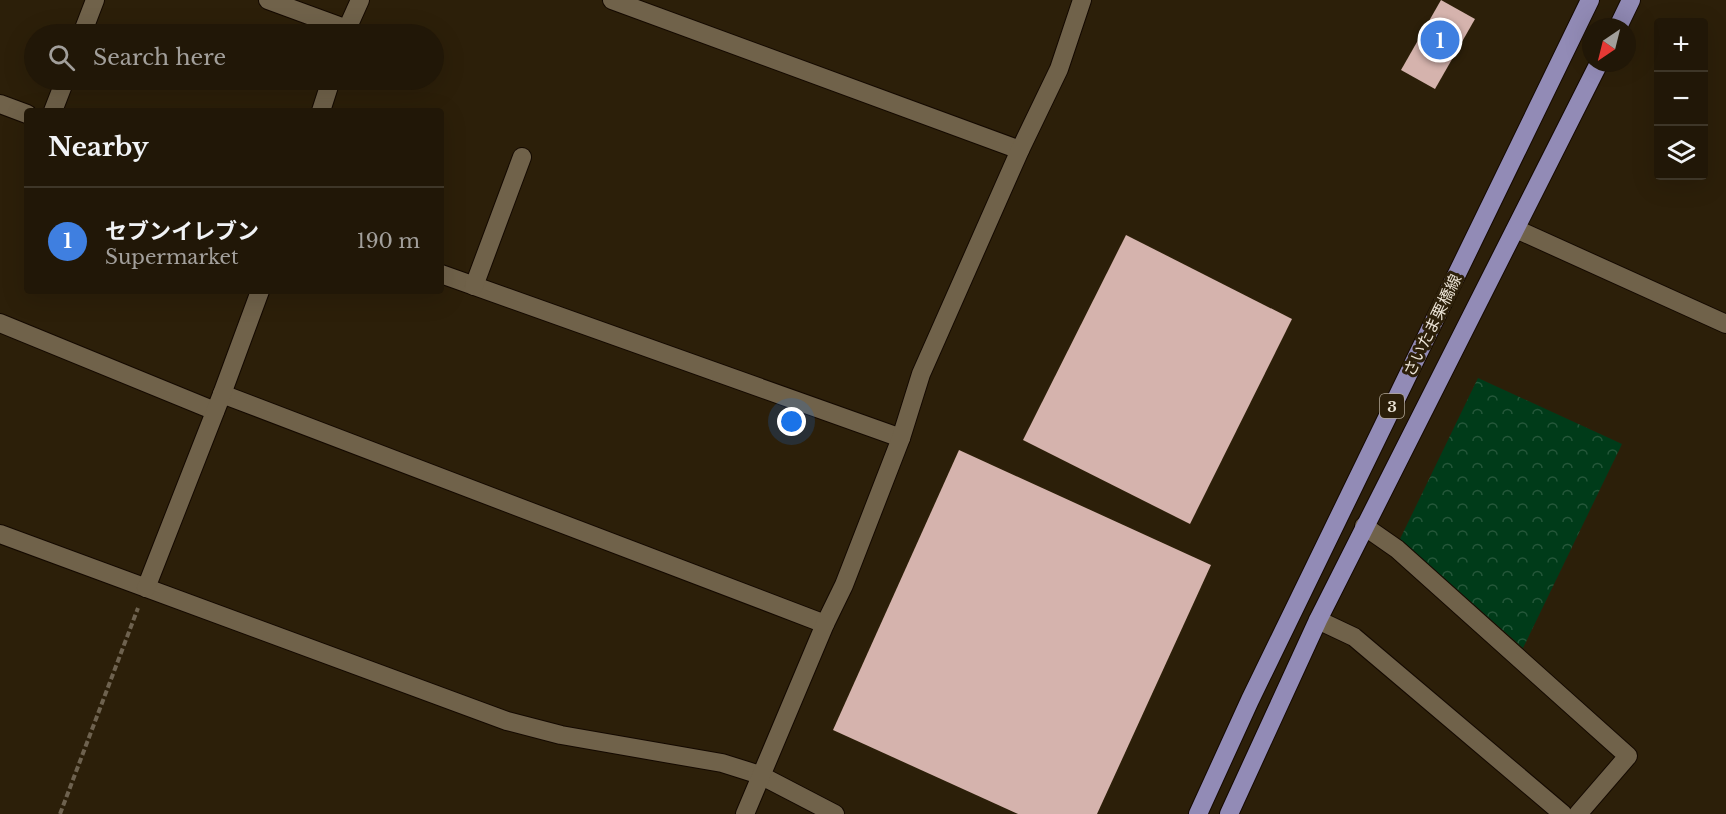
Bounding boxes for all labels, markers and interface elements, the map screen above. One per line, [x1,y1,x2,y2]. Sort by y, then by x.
pin: 1 [1420,18,1460,63]
north arrow [1582,18,1636,72]
map controls [1654,18,1708,180]
button: + [1654,18,1708,72]
search box [24,24,444,90]
icon: search [45,41,78,74]
text: Search here [93,44,226,71]
button: − [1654,72,1708,126]
button: layers [1654,126,1708,180]
text: Nearby [48,131,149,163]
text: セブンイレブン [105,218,259,245]
text: 1 [63,229,72,253]
text: 190 m [357,229,420,253]
text: Supermarket [105,245,239,269]
street label: さいたま栗橋線 [1399,270,1465,380]
road number: 3 [1380,394,1404,418]
your location [777,407,806,436]

